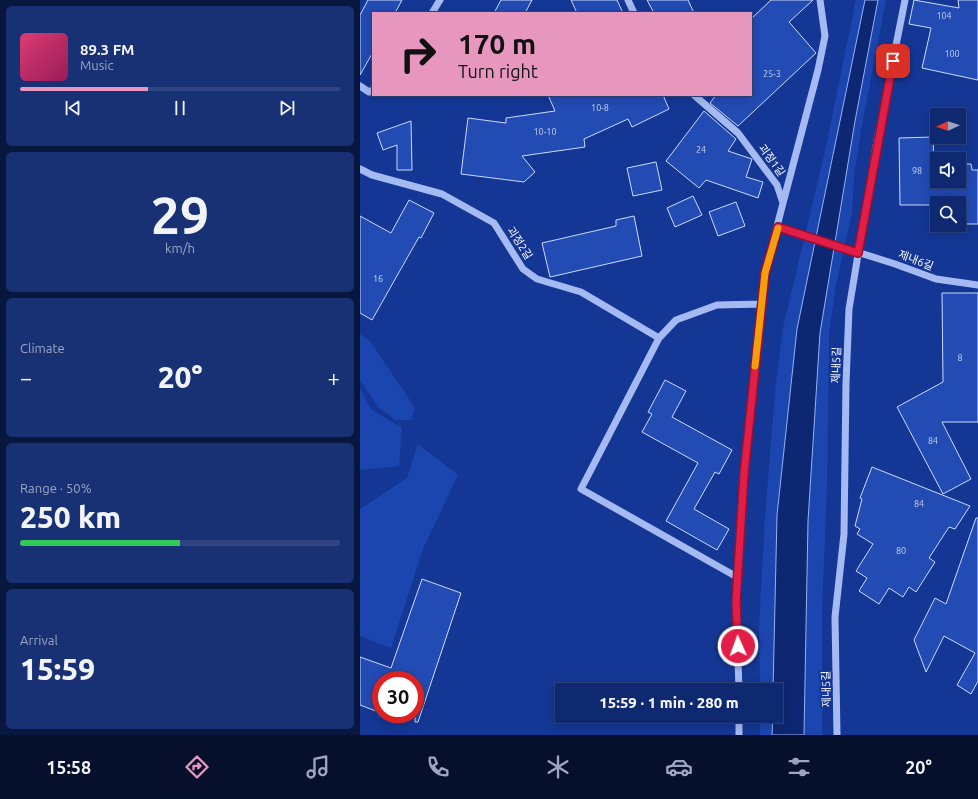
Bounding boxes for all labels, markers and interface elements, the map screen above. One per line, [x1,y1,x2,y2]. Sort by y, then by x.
house number: 104 [936,11,952,21]
icon: right [392,28,444,80]
text: 170 m [458,28,536,59]
text: 89.3 FM [80,41,134,58]
pin [876,44,910,78]
house number: 100 [944,49,960,59]
icon: arrive [882,50,904,72]
text: Music [80,58,114,72]
text: Turn right [458,61,538,81]
house number: 25-3 [763,69,781,79]
icon: previous [62,97,84,119]
icon: pause [169,97,191,119]
icon: next [276,97,298,119]
house number: 10-8 [591,103,609,113]
north arrow [930,108,966,144]
map controls [930,108,966,232]
house number: 10-10 [534,127,556,137]
street label: 괴정1길 [756,142,788,178]
house number: 24 [696,145,706,155]
button: sound [930,152,966,188]
house number: 98 [912,166,922,176]
text: 29 [151,186,209,244]
button: search [930,196,966,232]
street label: 괴정2길 [505,224,535,262]
text: km/h [165,241,195,255]
street label: 제내6길 [897,248,935,272]
house number: 16 [373,274,383,284]
text: Climate [20,341,65,355]
street label: 제내5길 [829,347,843,383]
house number: 8 [957,353,963,363]
text: 20° [158,360,202,394]
text: − [20,365,32,390]
text: + [328,365,340,390]
house number: 84 [928,436,938,446]
text: Range · 50% [20,481,92,495]
house number: 84 [914,499,924,509]
text: 250 km [20,500,121,534]
house number: 80 [896,546,906,556]
position arrow [717,625,759,667]
text: Arrival [20,633,58,647]
text: 15:59 [20,652,95,686]
speed limit sign: 30 [372,671,424,723]
street label: 제내5길 [820,671,832,707]
text: 15:59 · 1 min · 280 m [599,694,739,711]
icon: directions [183,753,211,781]
icon: music [304,753,332,781]
icon: phone [424,753,452,781]
icon: climate [544,753,572,781]
icon: car [665,753,693,781]
icon: filters [785,753,813,781]
text: 15:58 [46,757,91,777]
text: 20° [905,757,932,777]

